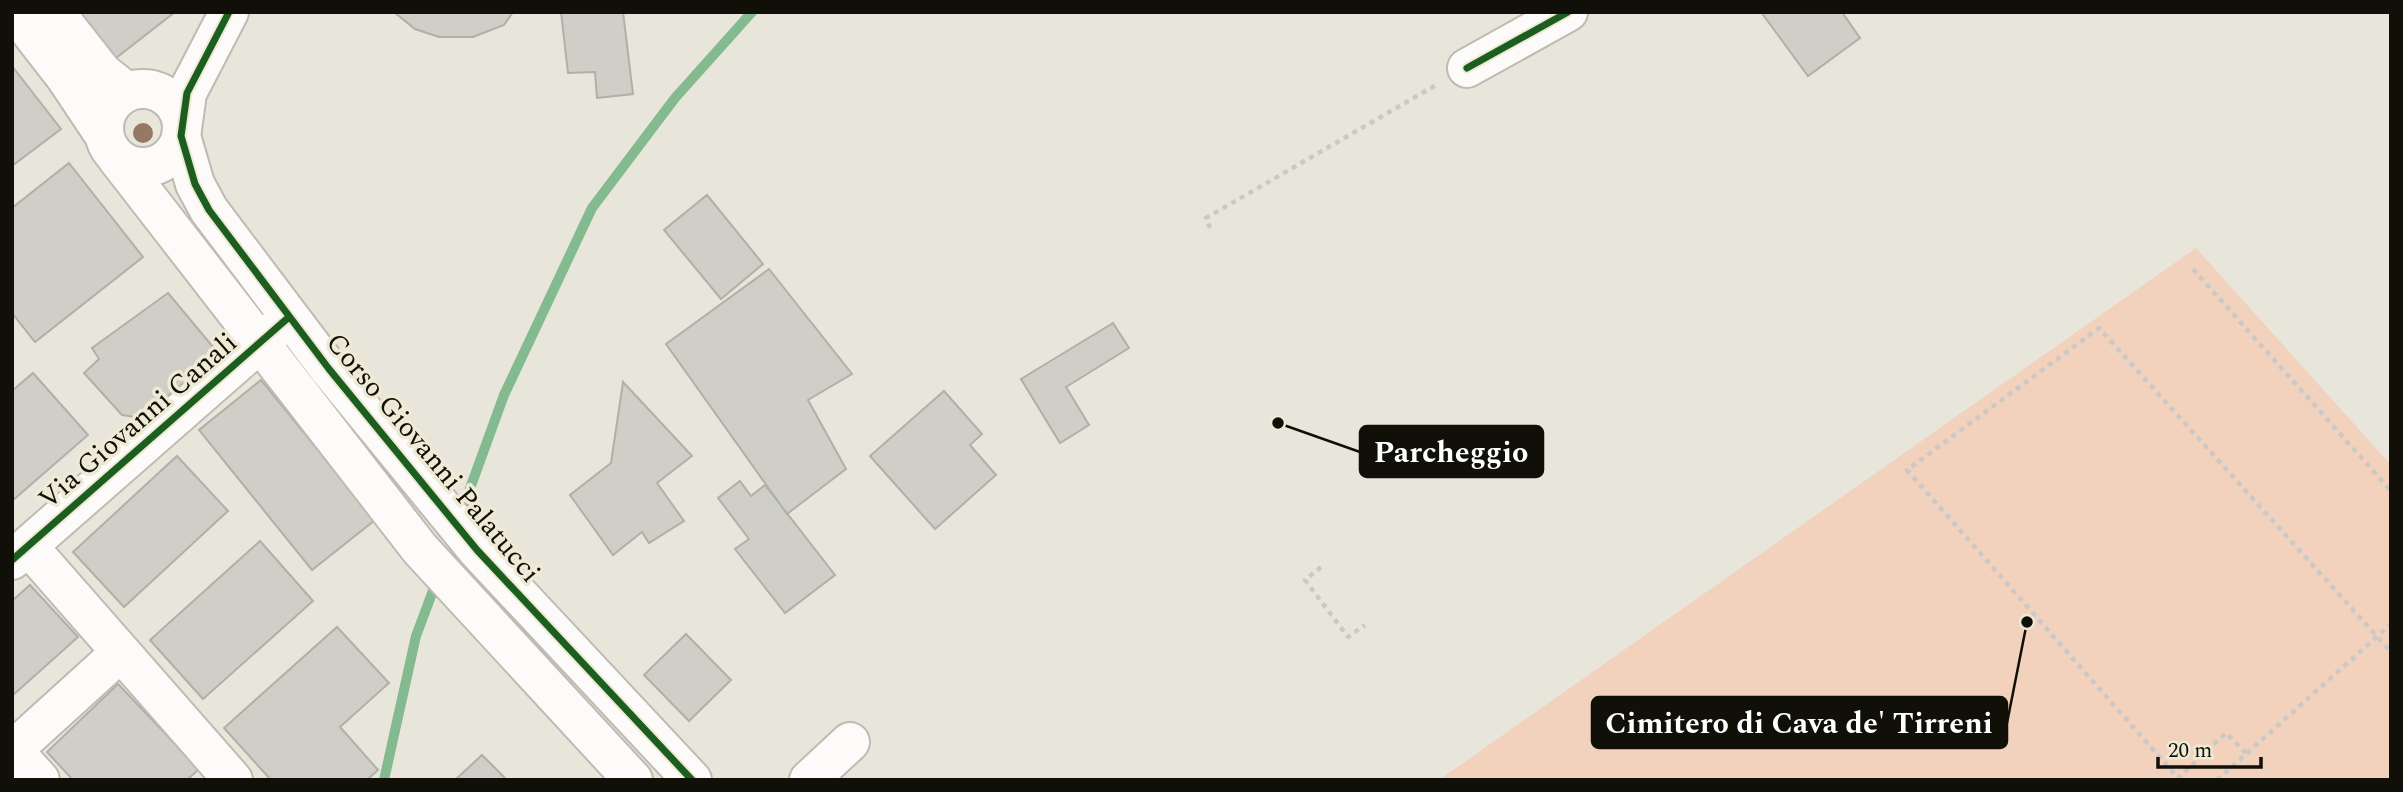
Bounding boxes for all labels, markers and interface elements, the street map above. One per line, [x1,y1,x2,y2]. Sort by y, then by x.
street label: Via Giovanni Canali [29,322,247,520]
street label: Corso Giovanni Palatucci [315,323,551,593]
callout: Parcheggio [1360,426,1543,477]
text: Parcheggio [1374,430,1528,476]
callout: Cimitero di Cava de' Tirreni [1592,697,2007,748]
text: Cimitero di Cava de' Tirreni [1605,701,1993,747]
scale bar [2158,726,2261,770]
text: 20 m [2168,735,2212,767]

